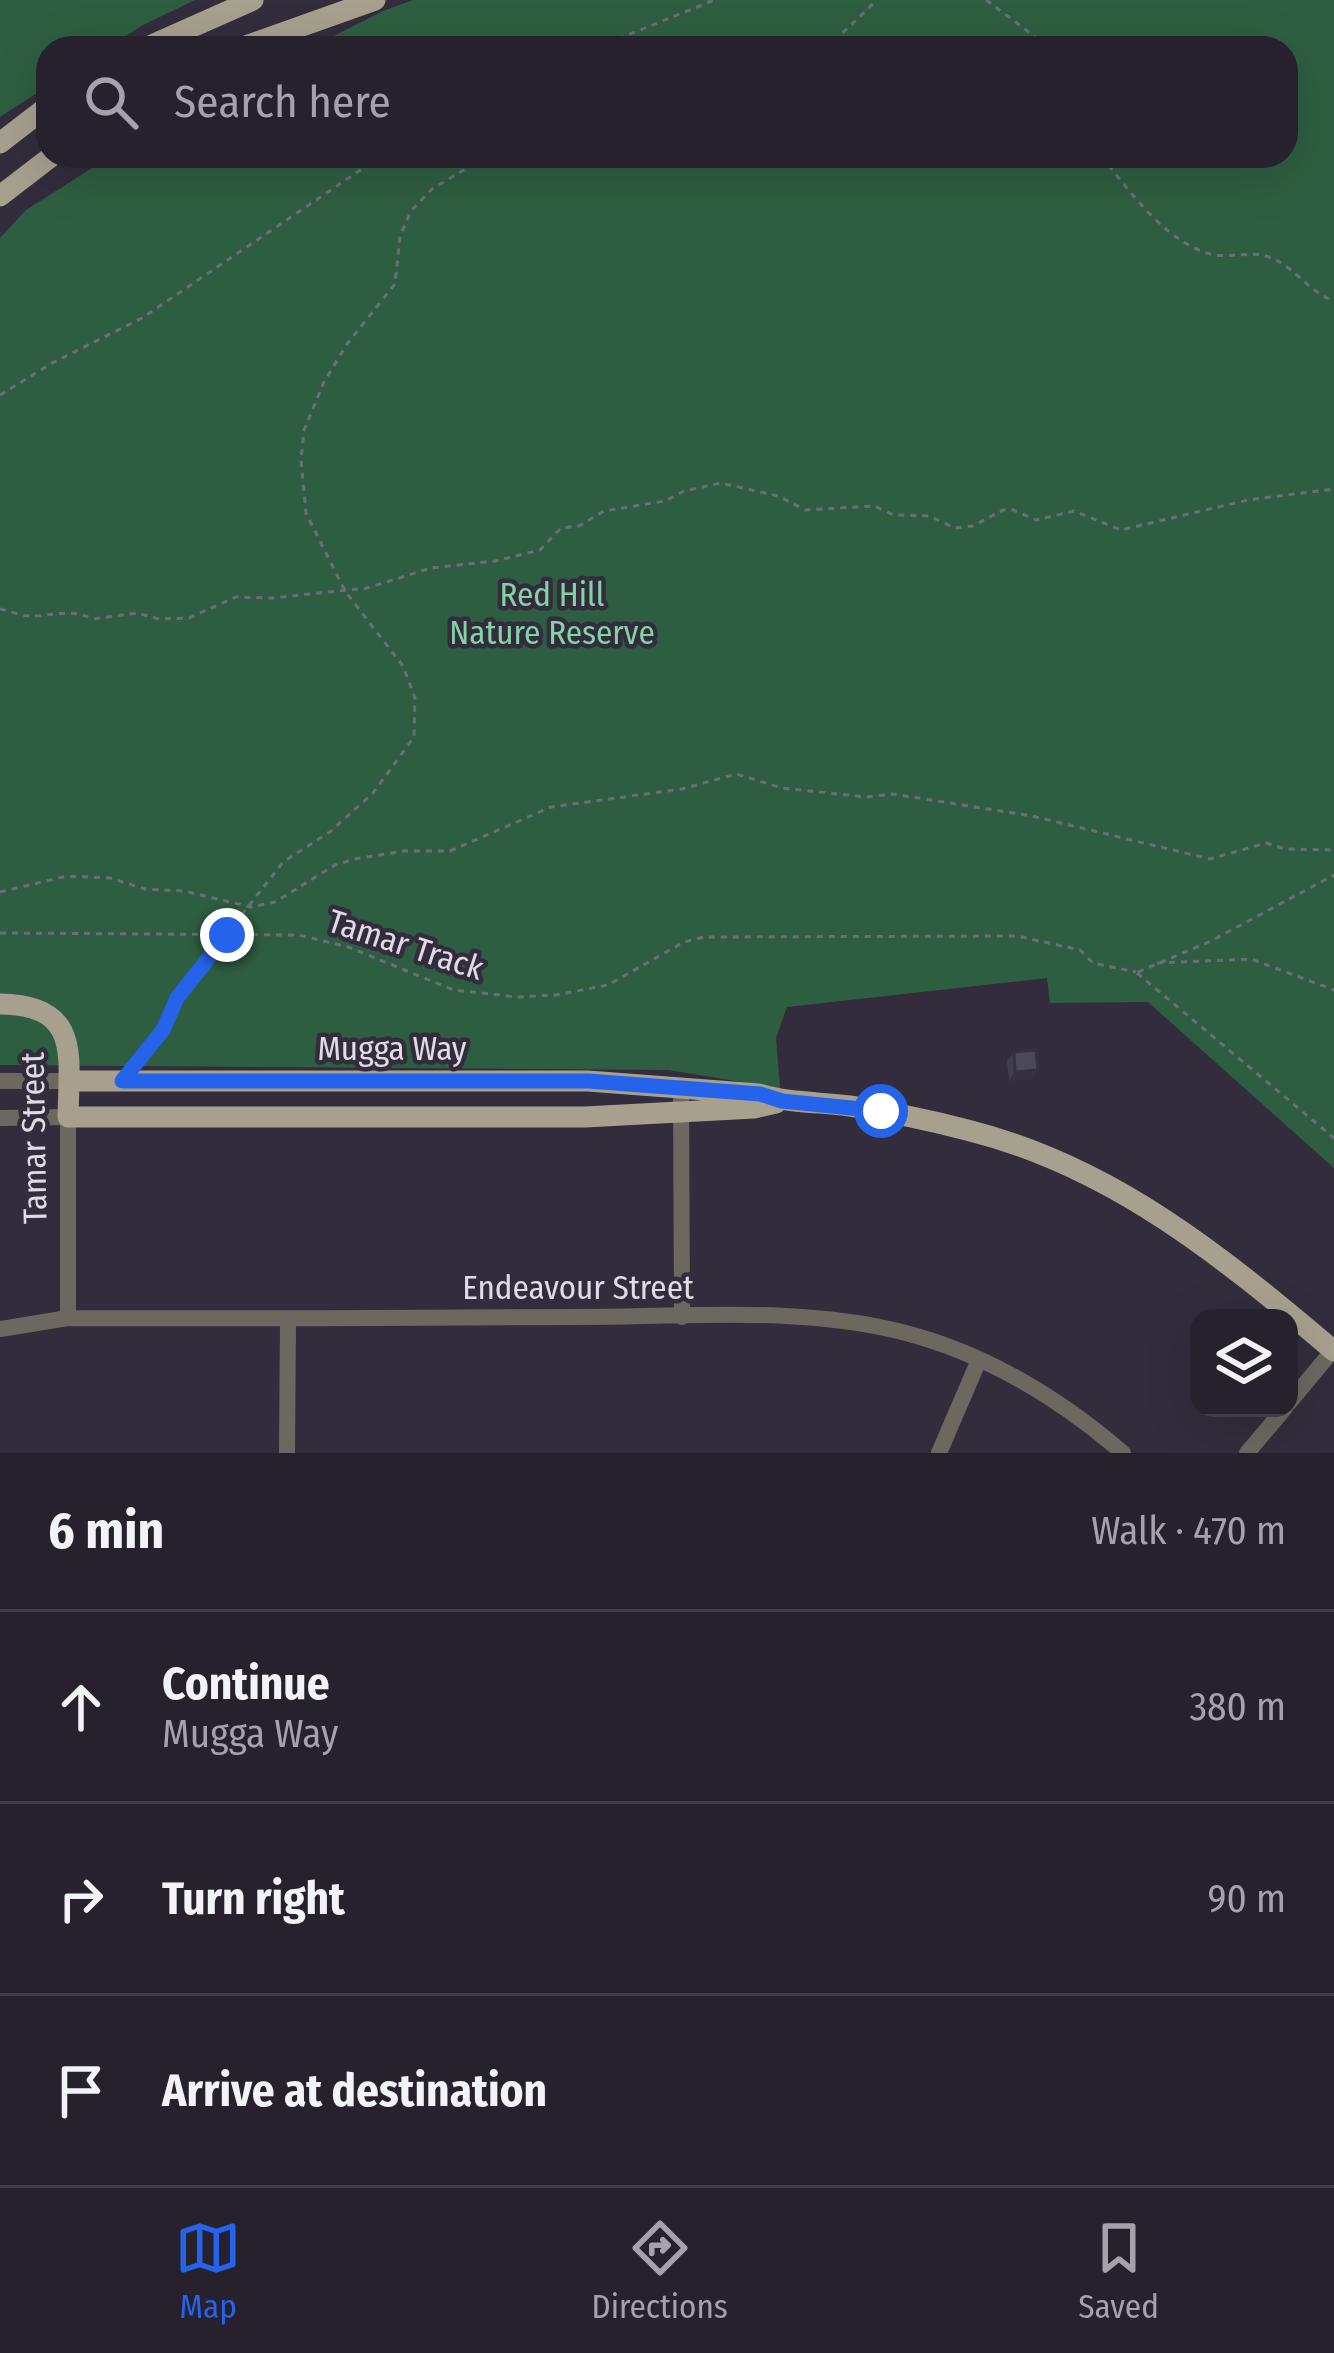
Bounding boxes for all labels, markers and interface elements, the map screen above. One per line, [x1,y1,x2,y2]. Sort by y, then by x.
search box [36,36,1298,168]
icon: search [78,69,144,135]
text: Search here [174,75,391,129]
park label: Red Hill Nature Reserve [449,575,655,653]
street label: Tamar Track [323,901,489,989]
route end [200,908,254,962]
street label: Mugga Way [317,1029,467,1069]
street label: Tamar Street [13,1052,55,1224]
route start [854,1084,908,1138]
street label: Endeavour Street [462,1268,694,1308]
map controls [1190,1309,1298,1417]
button: layers [1190,1309,1298,1417]
text: 6 min [48,1500,164,1562]
text: Walk · 470 m [1091,1508,1286,1554]
text: Continue [162,1657,330,1711]
icon: ahead [48,1674,114,1740]
text: 380 m [1189,1684,1286,1730]
text: Mugga Way [162,1711,338,1757]
icon: right [48,1866,114,1932]
text: Turn right [162,1872,345,1926]
text: 90 m [1208,1876,1286,1922]
icon: arrive [48,2058,114,2124]
text: Arrive at destination [162,2064,547,2118]
tab: Map [175,2215,241,2327]
tab: Directions [591,2215,728,2327]
tab: Saved [1078,2215,1159,2327]

